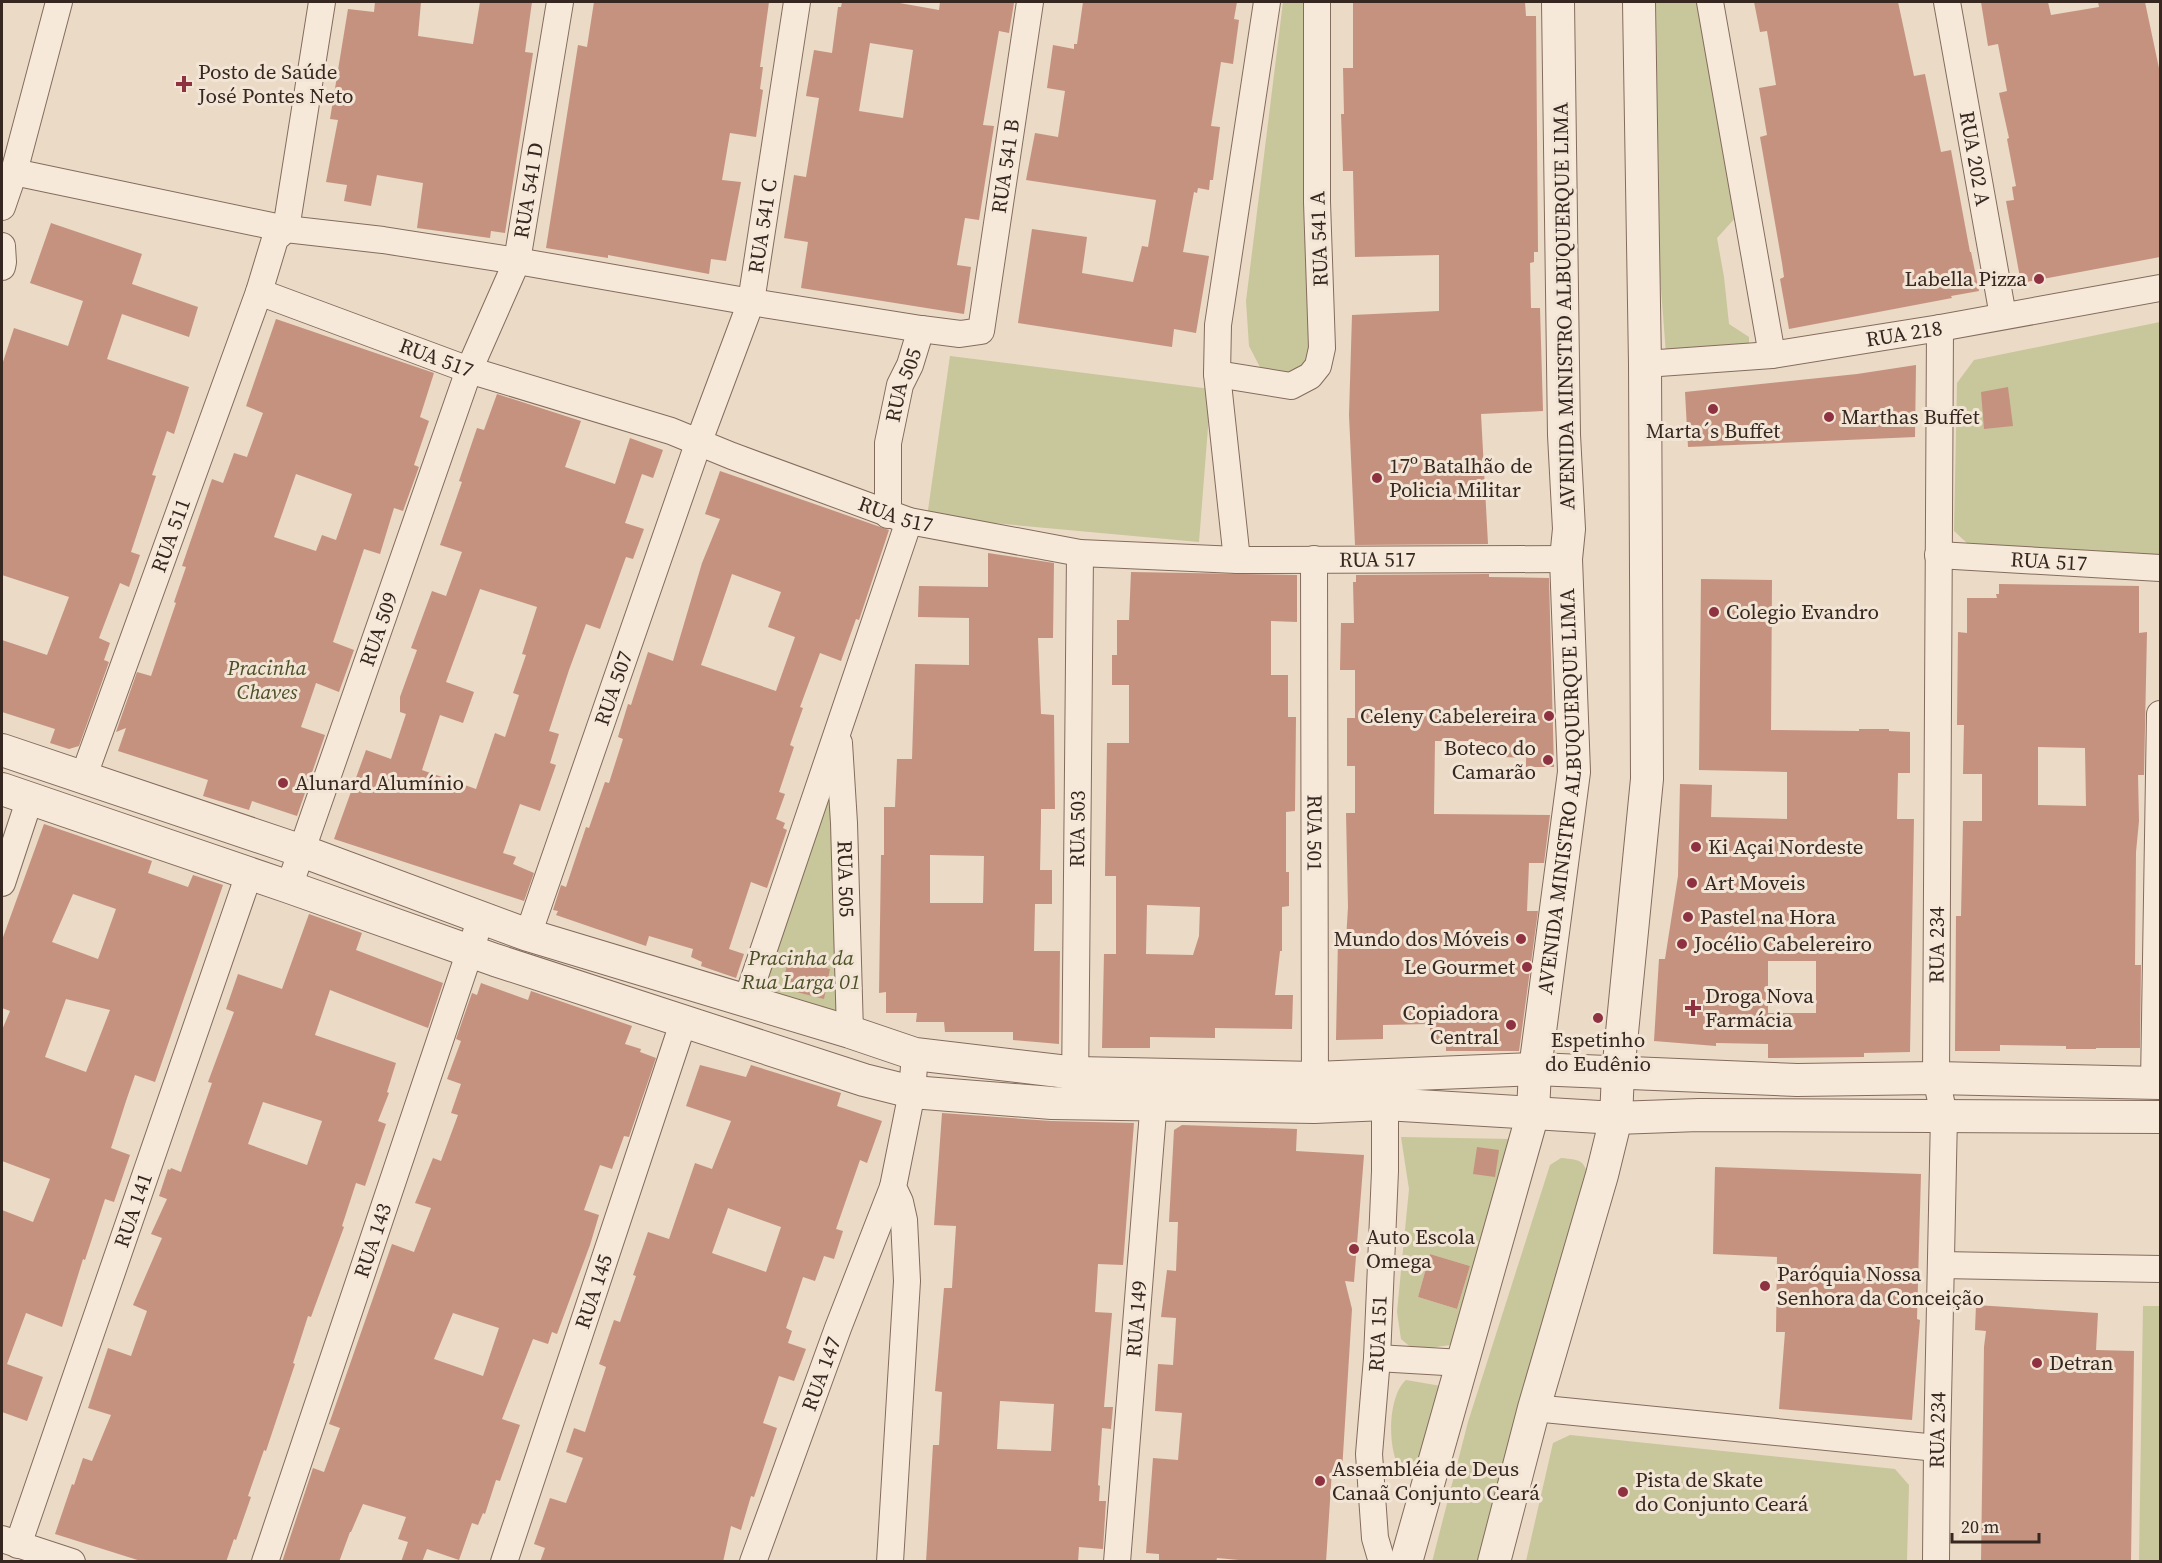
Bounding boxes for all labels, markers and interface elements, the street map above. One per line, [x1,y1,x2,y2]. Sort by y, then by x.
place label: Posto de Saúde José Pontes Neto [197,57,354,110]
marker: Posto de Saúde José Pontes Neto [175,75,193,93]
street label: AVENIDA MINISTRO ALBUQUERQUE LIMA [1545,102,1582,510]
street label: RUA 202 A [1953,109,1998,208]
street label: RUA 541 B [984,117,1026,215]
street label: RUA 541 D [506,140,550,241]
street label: RUA 541 C [741,177,784,275]
street label: RUA 541 A [1302,191,1335,287]
place label: Labella Pizza [1905,264,2027,293]
marker: Labella Pizza [2032,272,2046,286]
street label: RUA 218 [1864,313,1944,354]
street label: RUA 517 [395,330,477,384]
street label: RUA 505 [878,344,928,425]
marker: Marta´s Buffet [1706,402,1720,416]
place label: Marthas Buffet [1841,402,1980,431]
marker: Marthas Buffet [1822,410,1836,424]
place label: Marta´s Buffet [1646,416,1780,445]
place label: 17º Batalhão de Policia Militar [1389,451,1533,504]
marker: 17º Batalhão de Policia Militar [1370,471,1384,485]
street label: RUA 517 [854,489,935,539]
street label: RUA 511 [144,494,197,576]
street label: RUA 517 [1339,544,1416,574]
street label: RUA 517 [2010,544,2088,578]
street label: RUA 509 [352,588,405,670]
street label: AVENIDA MINISTRO ALBUQUERQUE LIMA [1530,588,1588,996]
place label: Colegio Evandro [1726,597,1879,626]
marker: Colegio Evandro [1707,605,1721,619]
street label: RUA 507 [587,647,639,729]
park label: Pracinha Chaves [226,653,307,706]
place label: Celeny Cabelereira [1360,701,1537,730]
marker: Celeny Cabelereira [1542,709,1556,723]
place label: Boteco do Camarão [1444,733,1536,786]
marker: Boteco do Camarão [1541,753,1555,767]
place label: Alunard Alumínio [295,768,464,797]
marker: Alunard Alumínio [276,776,290,790]
street label: RUA 503 [1062,790,1092,868]
street label: RUA 501 [1300,794,1330,872]
place label: Ki Açai Nordeste [1708,832,1863,861]
street label: RUA 505 [831,840,862,918]
marker: Ki Açai Nordeste [1689,840,1703,854]
place label: Art Moveis [1704,868,1805,897]
marker: Art Moveis [1685,876,1699,890]
place label: Pastel na Hora [1700,902,1836,931]
street label: RUA 234 [1922,906,1951,984]
marker: Pastel na Hora [1681,910,1695,924]
place label: Mundo dos Móveis [1333,924,1509,953]
place label: Jocélio Cabelereiro [1693,929,1872,958]
marker: Mundo dos Móveis [1514,932,1528,946]
marker: Jocélio Cabelereiro [1675,937,1689,951]
park label: Pracinha da Rua Larga 01 [740,943,861,996]
place label: Le Gourmet [1404,952,1515,981]
marker: Le Gourmet [1520,960,1534,974]
place label: Droga Nova Farmácia [1705,981,1814,1034]
place label: Copiadora Central [1402,998,1499,1051]
marker: Droga Nova Farmácia [1686,1001,1700,1015]
marker: Espetinho do Eudênio [1591,1011,1605,1025]
marker: Copiadora Central [1504,1018,1518,1032]
place label: Espetinho do Eudênio [1545,1025,1651,1078]
street label: RUA 141 [107,1169,159,1251]
street label: RUA 143 [346,1199,398,1282]
place label: Auto Escola Omega [1366,1222,1475,1275]
marker: Auto Escola Omega [1347,1242,1361,1256]
street label: RUA 145 [567,1250,619,1332]
place label: Paróquia Nossa Senhora da Conceição [1777,1259,1984,1312]
street label: RUA 149 [1118,1279,1153,1358]
marker: Paróquia Nossa Senhora da Conceição [1758,1279,1772,1293]
street label: RUA 151 [1361,1294,1394,1373]
street label: RUA 147 [794,1333,848,1415]
place label: Detran [2049,1348,2114,1377]
marker: Detran [2030,1356,2044,1370]
street label: RUA 234 [1922,1391,1952,1469]
place label: Assembléia de Deus Canaã Conjunto Ceará [1332,1454,1540,1507]
place label: Pista de Skate do Conjunto Ceará [1635,1465,1809,1518]
marker: Assembléia de Deus Canaã Conjunto Ceará [1313,1474,1327,1488]
marker: Pista de Skate do Conjunto Ceará [1616,1485,1630,1499]
scale bar [1952,1506,2039,1544]
text: 20 m [1961,1514,1999,1539]

